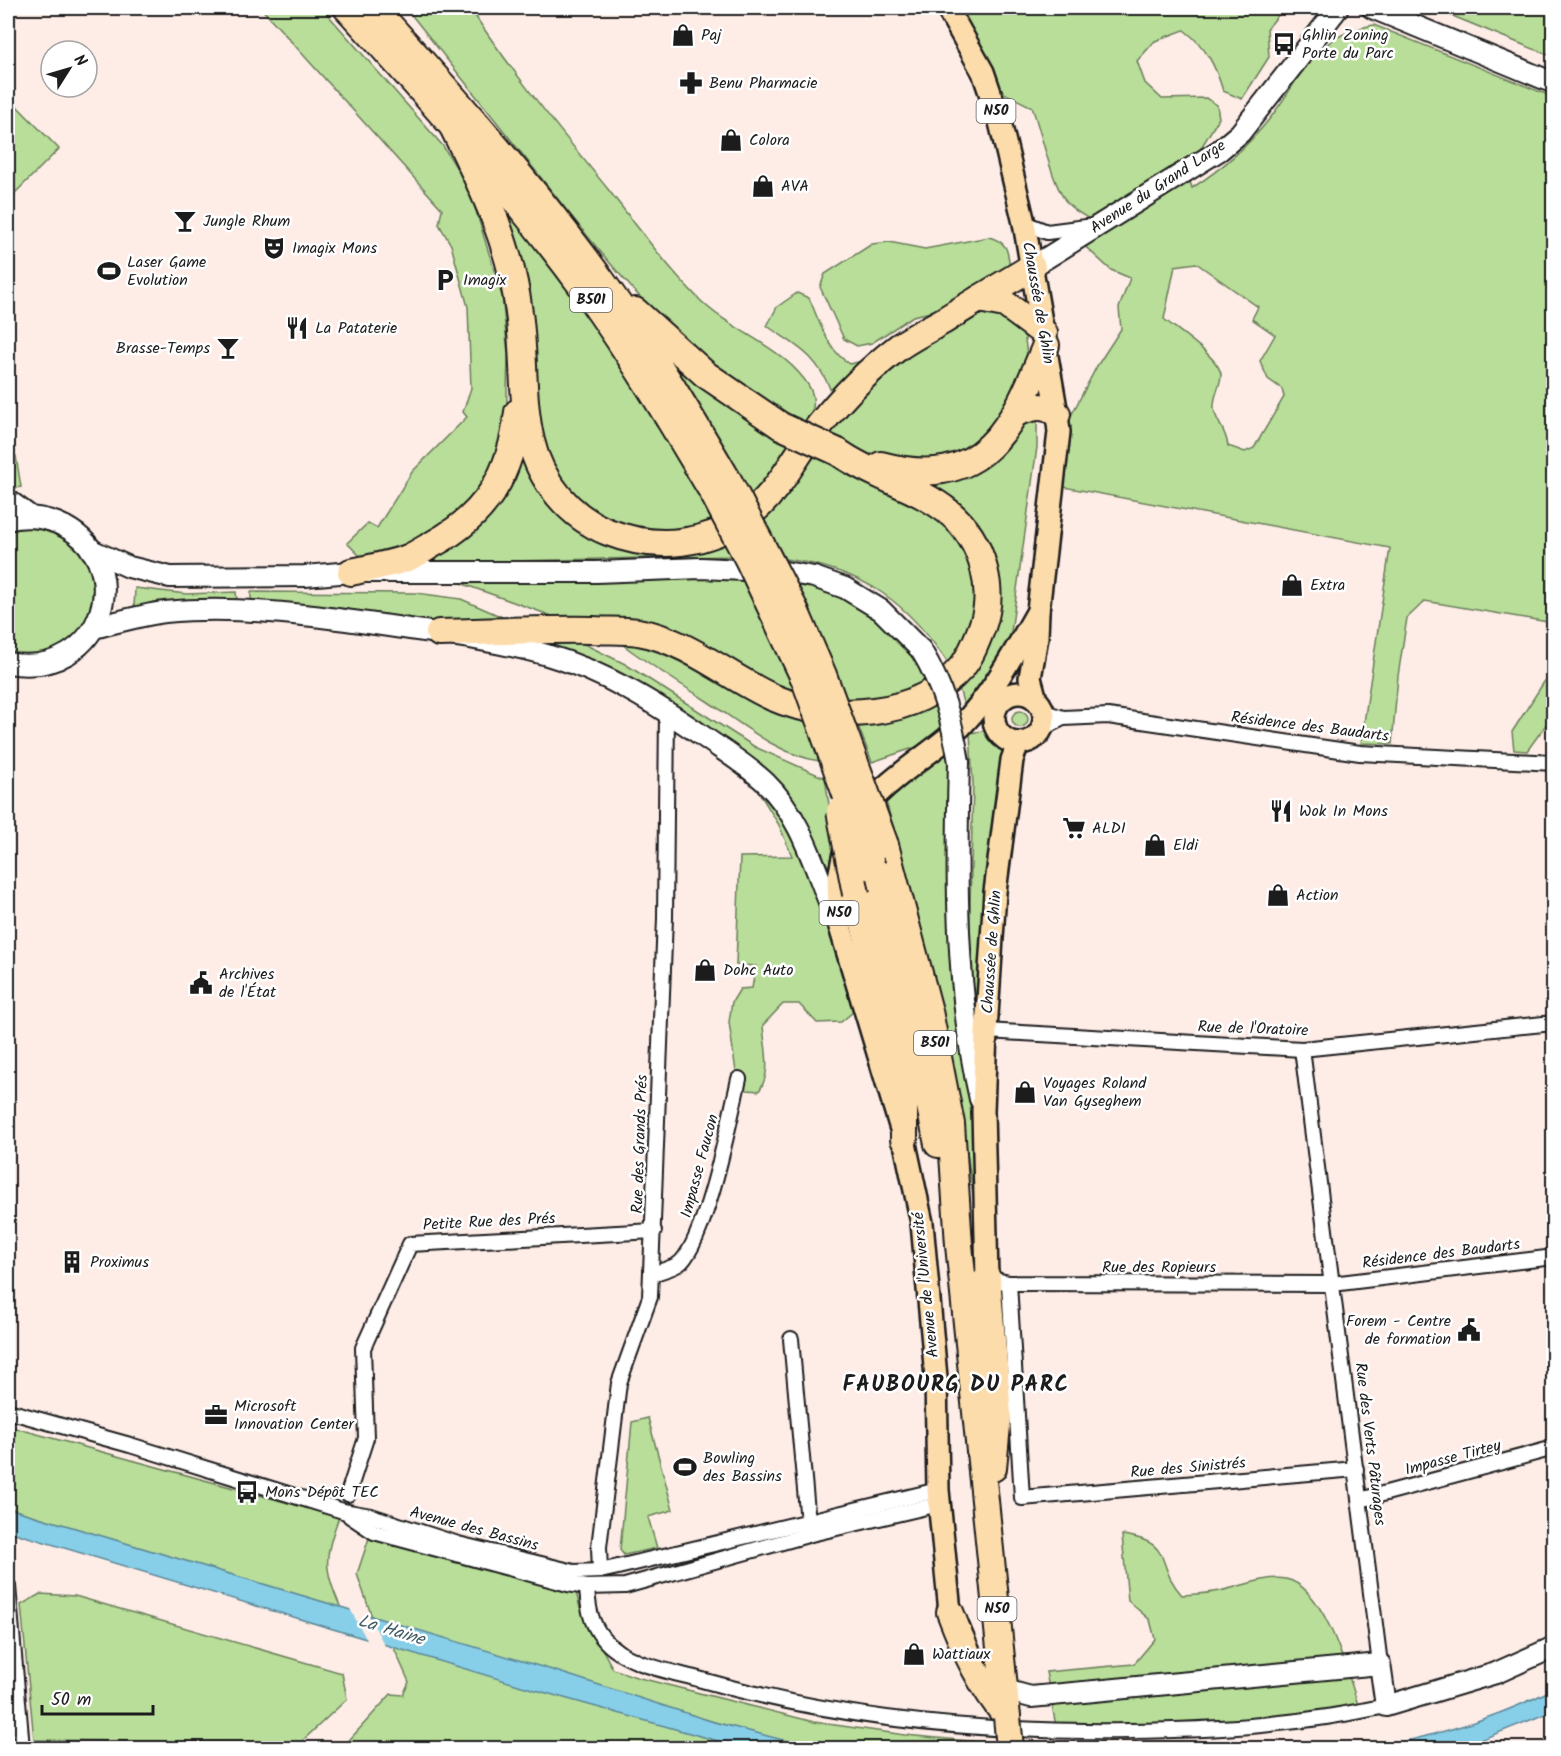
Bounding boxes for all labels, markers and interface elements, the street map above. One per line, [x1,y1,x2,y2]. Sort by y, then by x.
shop icon: Paj [670,22,696,48]
place label: Paj [701,23,722,48]
place label: Ghlin Zoning Porte du Parc [1302,23,1394,66]
bus stop icon: Ghlin Zoning Porte du Parc [1271,31,1297,57]
north arrow [39,39,99,99]
text: N [67,49,93,72]
pharmacy icon: Benu Pharmacie [678,70,704,96]
place label: Benu Pharmacie [709,71,817,96]
road number: N50 [976,99,1016,123]
shop icon: Colora [718,127,744,153]
place label: Colora [749,128,790,153]
street label: Avenue du Grand Large [1085,134,1231,240]
shop icon: AVA [750,173,776,199]
place label: AVA [781,174,809,199]
bar icon: Jungle Rhum [172,208,198,234]
place label: Jungle Rhum [203,209,290,234]
theatre icon: Imagix Mons [261,235,287,261]
place label: Imagix Mons [292,236,377,261]
street label: Chaussée de Ghlin [1015,240,1061,366]
place label: Laser Game Evolution [127,250,206,293]
sports icon: Laser Game Evolution [96,258,122,284]
parking icon: Imagix [432,267,458,293]
place label: Imagix [463,268,508,293]
road number: B501 [570,288,612,312]
restaurant icon: La Pataterie [284,315,310,341]
place label: La Pataterie [315,316,397,341]
bar icon: Brasse-Temps [215,335,241,361]
place label: Brasse-Temps [116,336,210,361]
shop icon: Extra [1279,572,1305,598]
place label: Extra [1310,573,1345,598]
street label: Résidence des Baudarts [1230,705,1391,749]
restaurant icon: Wok In Mons [1268,798,1294,824]
place label: Wok In Mons [1299,799,1388,824]
supermarket icon: ALDI [1061,815,1087,841]
place label: ALDI [1092,816,1126,841]
shop icon: Eldi [1142,832,1168,858]
place label: Eldi [1173,833,1199,858]
shop icon: Action [1265,882,1291,908]
place label: Action [1296,883,1339,908]
street label: Chaussée de Ghlin [975,889,1009,1015]
road number: N50 [820,901,858,925]
shop icon: Dohc Auto [692,957,718,983]
place label: Dohc Auto [723,958,794,983]
place label: Archives de l'État [219,962,277,1005]
public building icon: Archives de l'État [188,970,214,996]
street label: Rue de l'Oratoire [1197,1015,1309,1043]
road number: B501 [914,1031,956,1055]
place label: Voyages Roland Van Gyseghem [1043,1071,1147,1114]
street label: Rue des Grands Prés [625,1074,655,1214]
shop icon: Voyages Roland Van Gyseghem [1012,1079,1038,1105]
street label: Impasse Faucon [674,1111,726,1221]
street label: Petite Rue des Prés [422,1206,556,1238]
street label: Avenue de l'Université [906,1210,946,1359]
street label: Résidence des Baudarts [1361,1232,1522,1276]
building icon: Proximus [59,1249,85,1275]
place label: Proximus [90,1250,149,1275]
street label: Rue des Ropieurs [1102,1255,1216,1280]
place label: Forem - Centre de formation [1346,1309,1451,1352]
public building icon: Forem - Centre de formation [1456,1317,1482,1343]
street label: Rue des Verts Pâturages [1348,1361,1392,1527]
district label: FAUBOURG DU PARC [842,1368,1070,1403]
place label: Microsoft Innovation Center [234,1394,355,1437]
office icon: Microsoft Innovation Center [203,1402,229,1428]
street label: Impasse Tirtey [1402,1433,1504,1483]
place label: Bowling des Bassins [703,1446,782,1489]
street label: Rue des Sinistrés [1129,1450,1247,1486]
sports icon: Bowling des Bassins [672,1454,698,1480]
bus stop icon: Mons Dépôt TEC [234,1479,260,1505]
place label: Mons Dépôt TEC [265,1480,379,1505]
street label: Avenue des Bassins [407,1500,541,1558]
road number: N50 [978,1597,1016,1621]
water label: La Haine [354,1607,430,1655]
shop icon: Wattiaux [901,1641,927,1667]
place label: Wattiaux [932,1642,991,1667]
scale bar [42,1678,153,1716]
text: 50 m [51,1686,91,1715]

